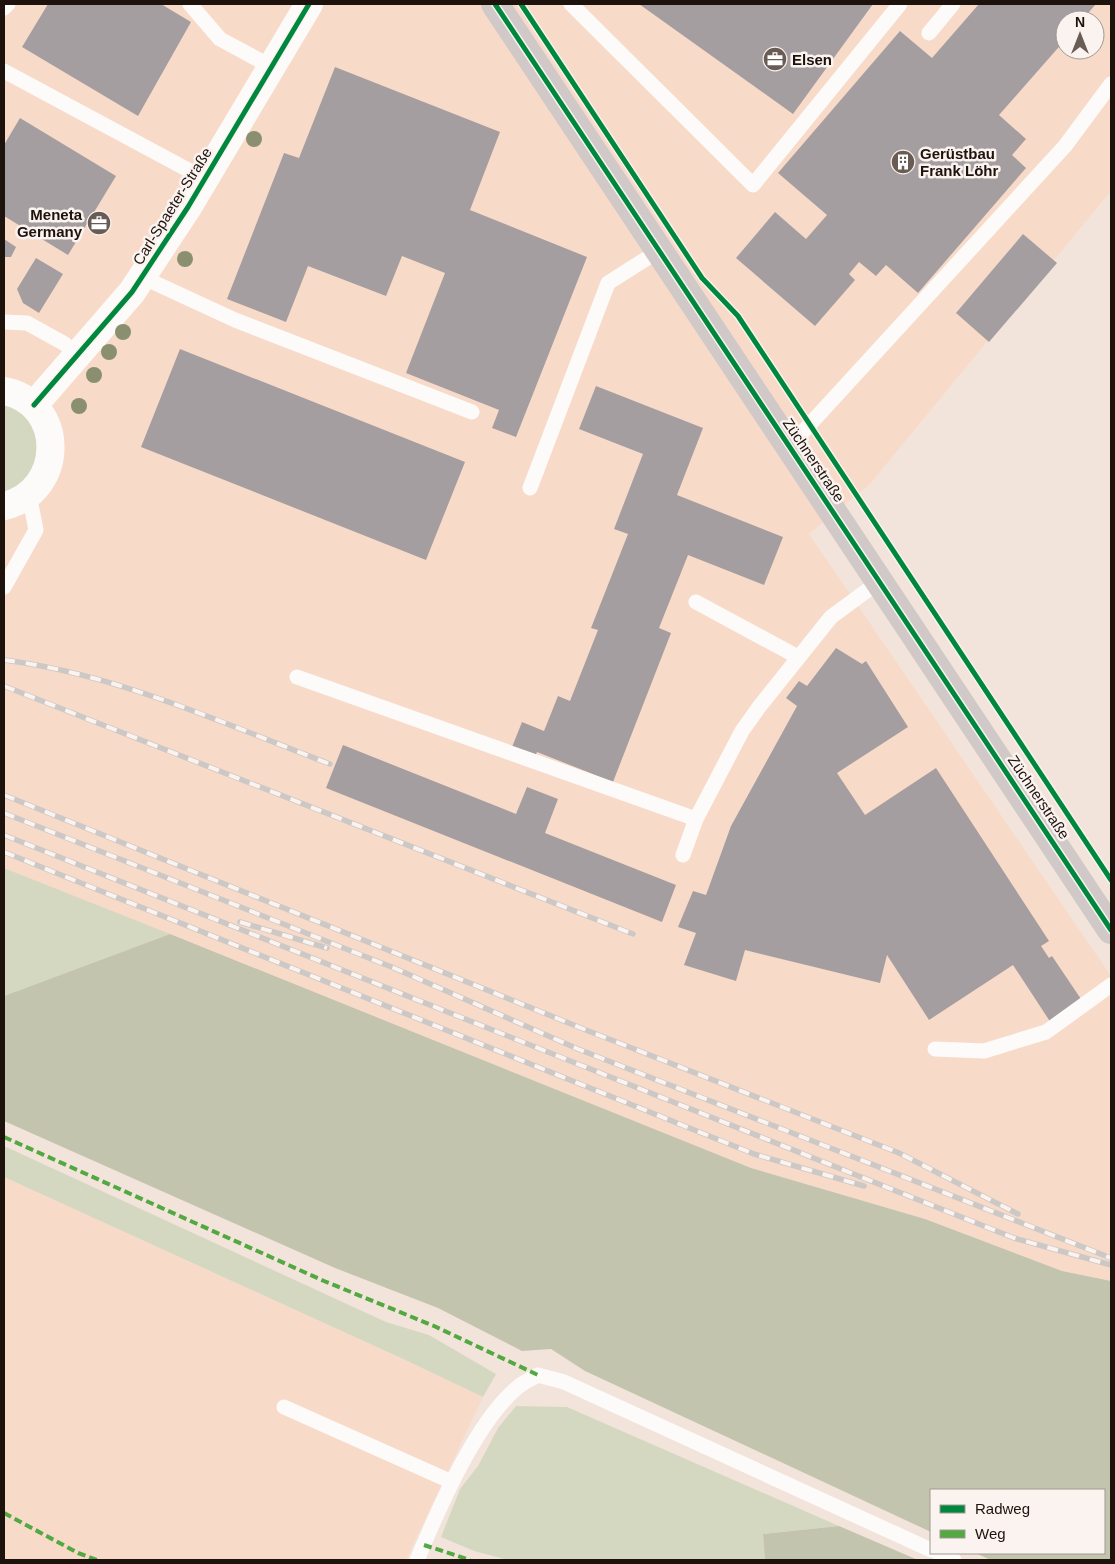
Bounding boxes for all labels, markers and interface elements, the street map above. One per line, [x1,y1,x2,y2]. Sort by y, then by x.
north arrow [1055,10,1105,60]
text: N [1075,14,1085,30]
office icon: Elsen [762,46,788,72]
place label: Elsen [792,51,832,68]
street label: Carl-Spaeter-Straße [129,144,215,268]
place label: Gerüstbau Frank Löhr [920,145,999,179]
building icon: Gerüstbau Frank Löhr [890,149,916,175]
place label: Meneta Germany [17,206,83,240]
office icon: Meneta Germany [86,210,112,236]
street label: Züchnerstraße [780,415,848,505]
street label: Züchnerstraße [1005,752,1073,842]
legend [930,1489,1105,1554]
text: Radweg [975,1500,1030,1517]
text: Weg [975,1525,1006,1542]

